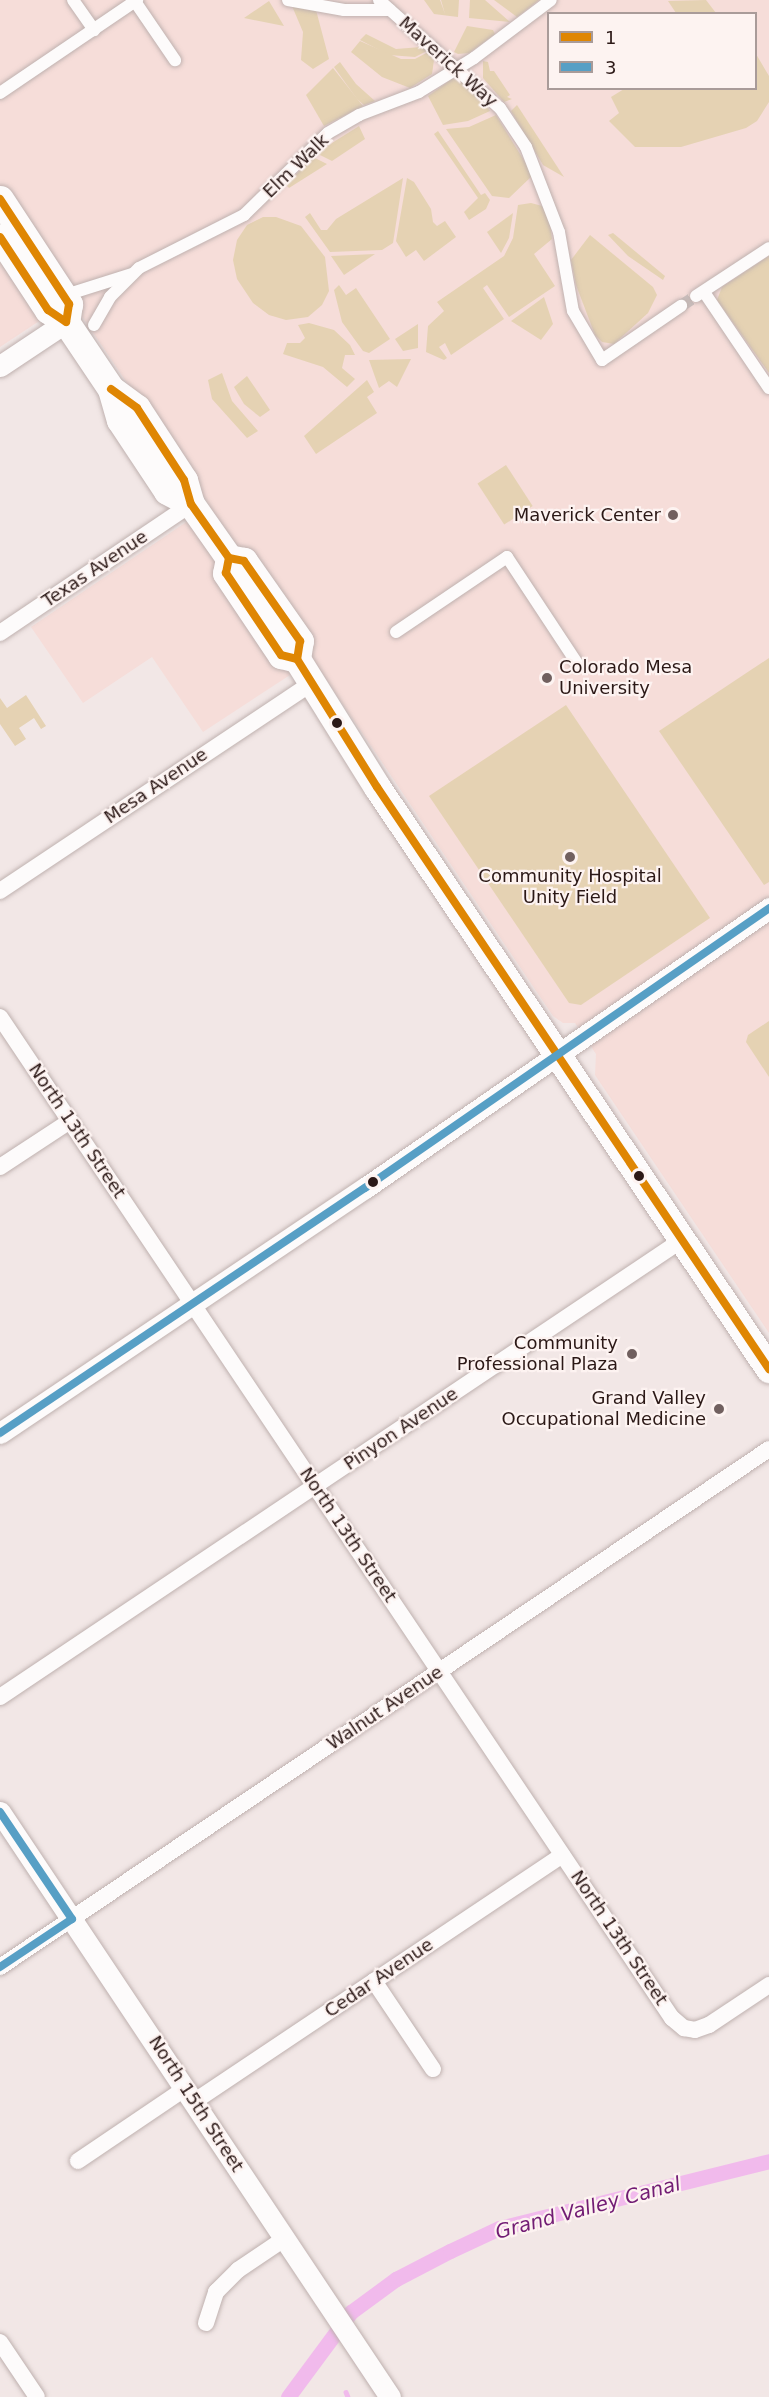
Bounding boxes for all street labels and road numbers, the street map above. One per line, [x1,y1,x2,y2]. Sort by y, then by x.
street label: Maverick Way [394,12,502,112]
street label: Elm Walk [259,129,333,203]
street label: Texas Avenue [38,526,152,612]
street label: Mesa Avenue [100,744,212,828]
street label: North 13th Street [24,1060,130,1202]
street label: Pinyon Avenue [340,1383,462,1475]
street label: North 13th Street [295,1464,401,1606]
street label: Walnut Avenue [323,1661,447,1755]
street label: North 13th Street [566,1867,672,2009]
street label: Cedar Avenue [321,1934,437,2022]
street label: North 15th Street [144,2032,248,2176]

